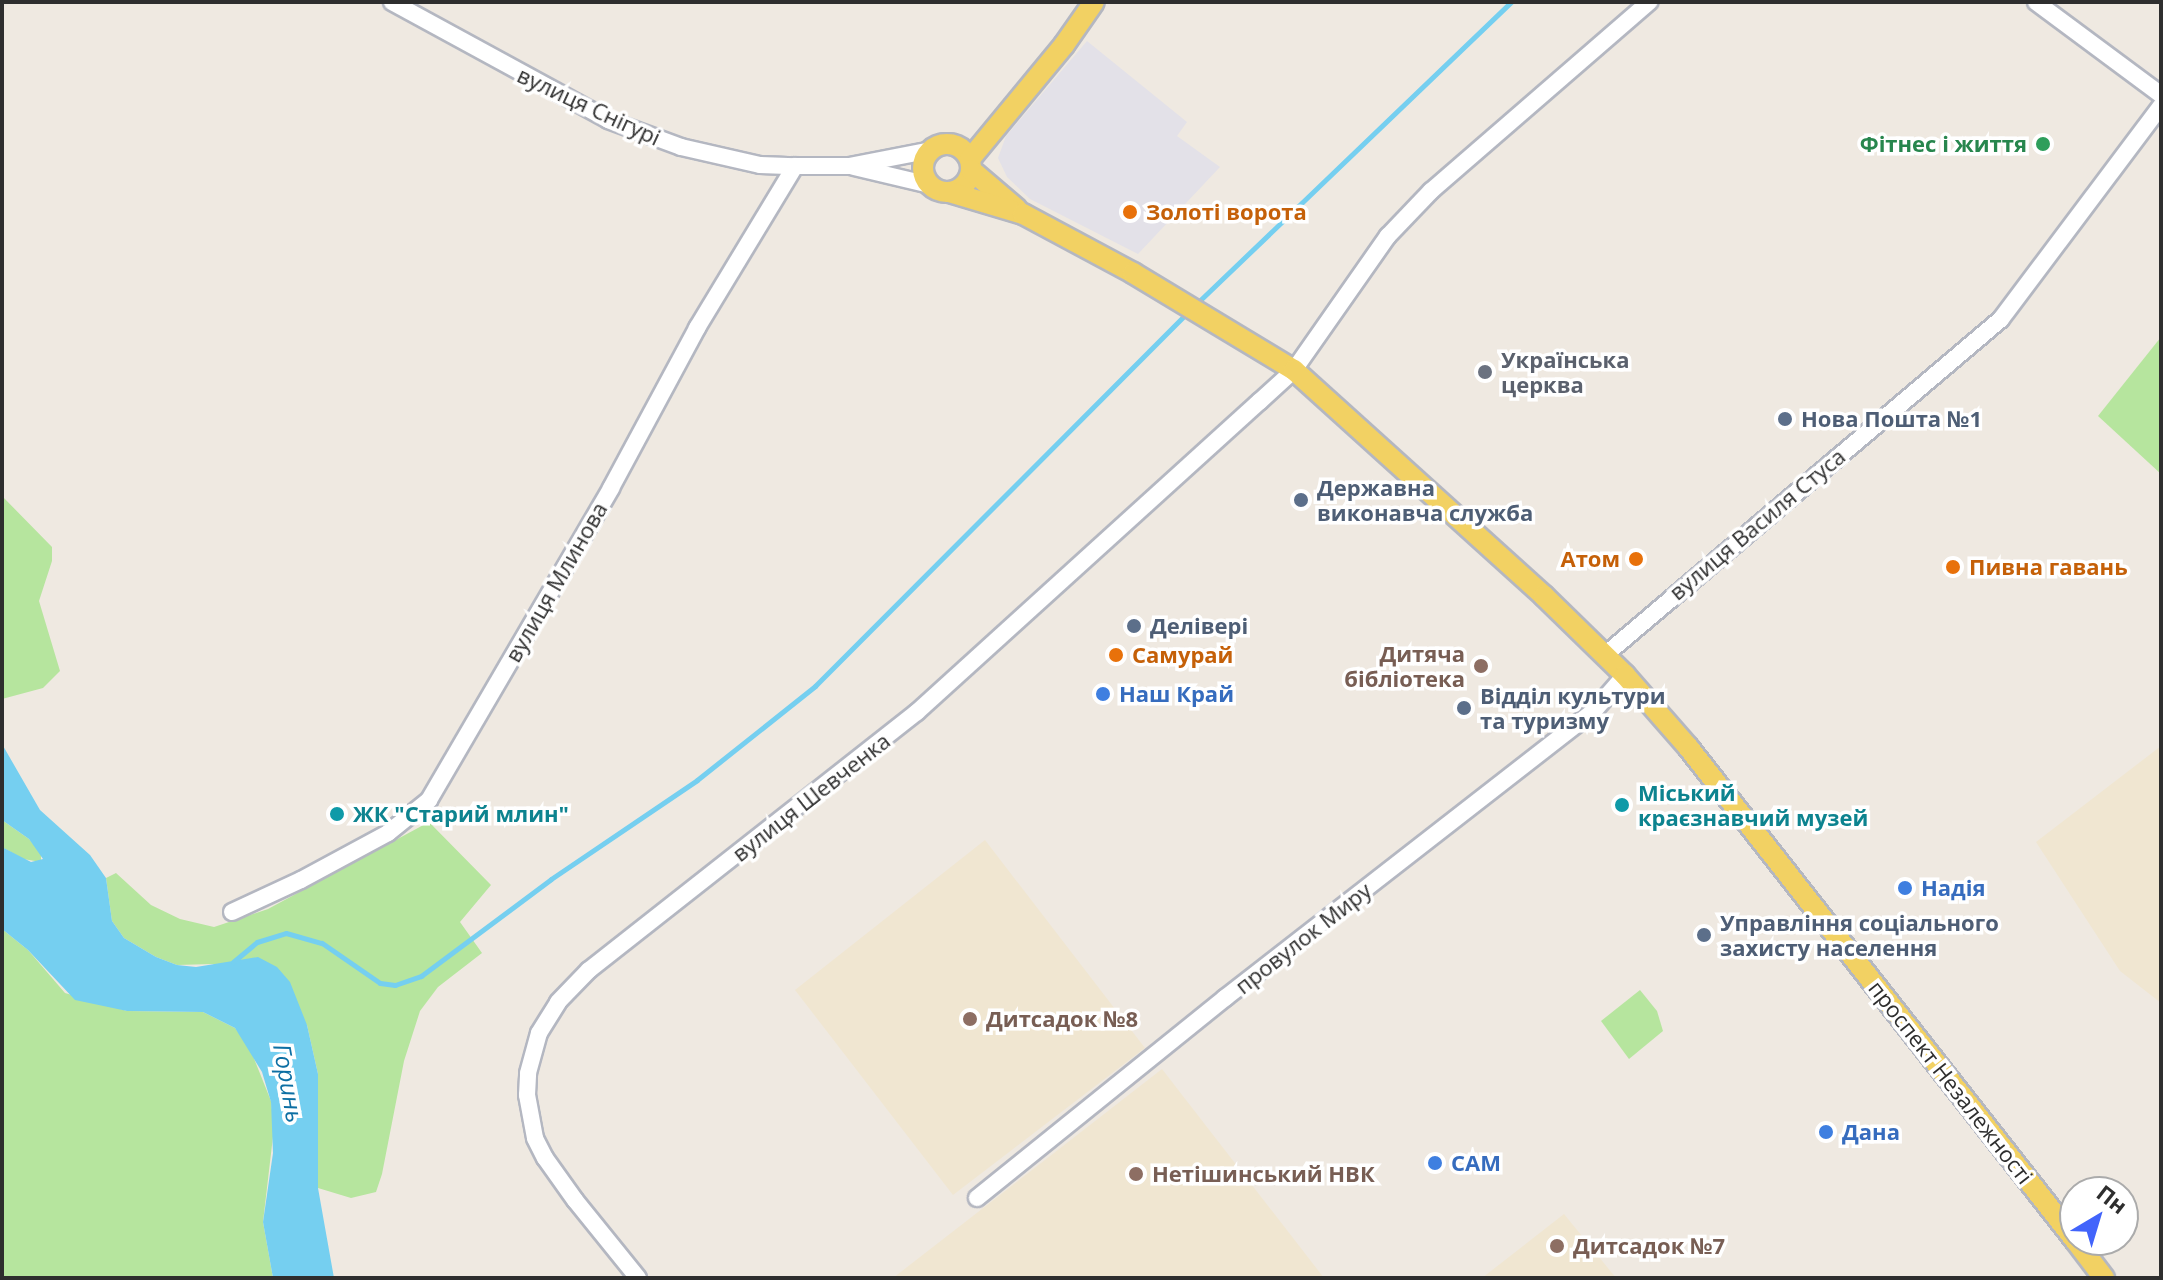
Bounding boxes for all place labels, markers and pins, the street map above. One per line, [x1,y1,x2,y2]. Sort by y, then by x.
place label: Фітнес і життя [1860,131,2027,157]
marker: Фітнес і життя [2034,135,2052,153]
place label: Золоті ворота [1146,199,1307,225]
marker: Золоті ворота [1121,203,1139,221]
place label: Українська церква [1501,346,1629,398]
marker: Українська церква [1476,363,1494,381]
place label: Нова Пошта №1 [1801,406,1982,432]
marker: Нова Пошта №1 [1776,410,1794,428]
place label: Державна виконавча служба [1317,474,1533,526]
marker: Державна виконавча служба [1292,491,1310,509]
place label: Атом [1560,546,1620,572]
marker: Атом [1627,550,1645,568]
place label: Пивна гавань [1969,554,2128,580]
marker: Пивна гавань [1944,558,1962,576]
place label: Делівері [1150,613,1248,639]
marker: Делівері [1125,617,1143,635]
place label: Дитяча бібліотека [1344,640,1465,692]
place label: Самурай [1132,642,1233,668]
marker: Самурай [1107,646,1125,664]
marker: Дитяча бібліотека [1472,657,1490,675]
place label: Наш Край [1119,681,1234,707]
place label: Відділ культури та туризму [1480,682,1666,734]
marker: Наш Край [1094,685,1112,703]
marker: Відділ культури та туризму [1455,699,1473,717]
place label: Міський краєзнавчий музей [1638,779,1868,830]
marker: Міський краєзнавчий музей [1613,796,1631,814]
place label: ЖК "Старий млин" [353,801,569,827]
marker: ЖК "Старий млин" [328,805,346,823]
place label: Надія [1921,875,1985,901]
marker: Надія [1896,879,1914,897]
place label: Управління соціального захисту населення [1720,909,1999,960]
marker: Управління соціального захисту населення [1695,926,1713,944]
place label: Дитсадок №8 [986,1006,1138,1032]
marker: Дитсадок №8 [961,1010,979,1028]
place label: Дана [1842,1119,1900,1145]
marker: Дана [1817,1123,1835,1141]
place label: САМ [1451,1150,1501,1176]
marker: САМ [1426,1154,1444,1172]
place label: Нетішинський НВК [1152,1161,1375,1187]
marker: Нетішинський НВК [1127,1165,1145,1183]
place label: Дитсадок №7 [1573,1233,1725,1259]
marker: Дитсадок №7 [1548,1237,1566,1255]

